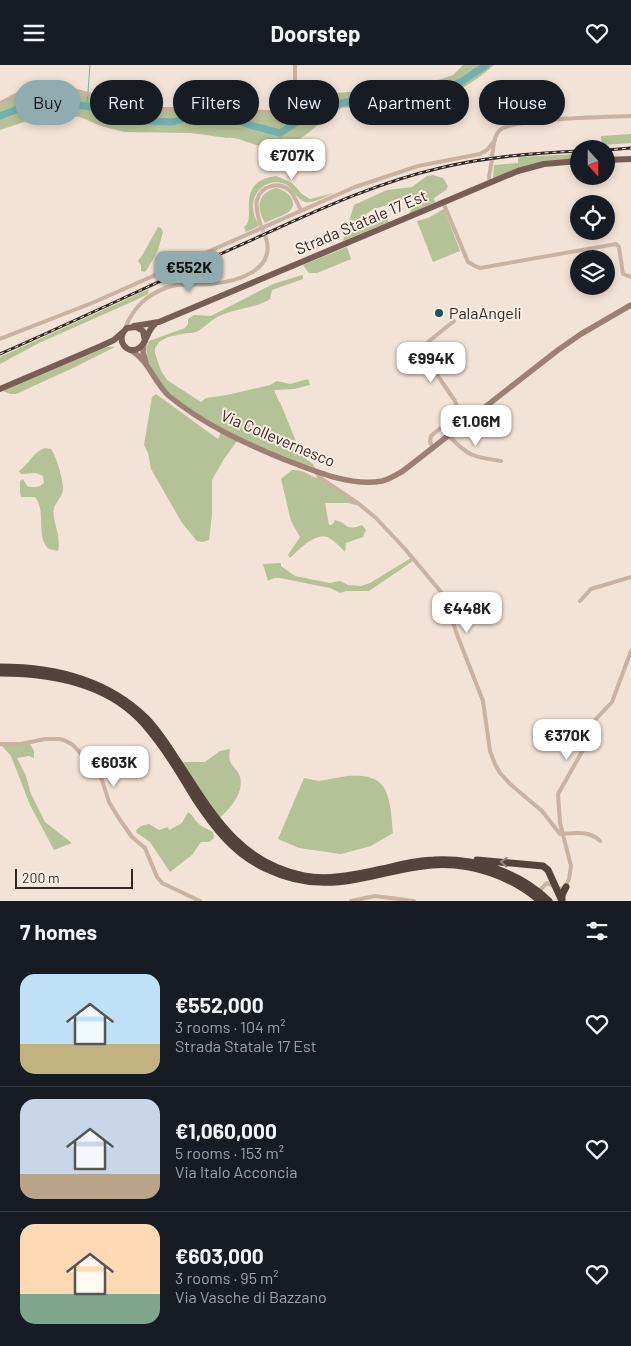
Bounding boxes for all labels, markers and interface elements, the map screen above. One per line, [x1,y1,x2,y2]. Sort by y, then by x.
icon: menu [20,19,48,47]
icon: heart [583,19,611,47]
text: Doorstep [270,20,361,46]
chip: Buy [15,80,80,125]
chip: Rent [90,80,163,125]
chip: Filters [173,80,259,125]
chip: New [269,80,339,125]
chip: Apartment [349,80,469,125]
chip: House [479,80,565,125]
pin: €707K [257,139,327,181]
north arrow [570,140,615,185]
map controls [570,140,615,295]
text: €707K [269,145,315,164]
street label: Strada Statale 17 Est [292,185,430,258]
button: locate [570,195,615,240]
button: layers [570,250,615,295]
pin: €552K [154,251,224,293]
text: €552K [166,257,212,276]
place label: PalaAngeli [449,303,522,322]
marker: PalaAngeli [433,307,445,319]
pin: €994K [396,341,466,384]
text: €994K [408,348,454,367]
street label: Via Collevernesco [218,405,338,470]
pin: €1.06M [435,405,517,447]
text: €1.06M [452,411,500,430]
pin: €448K [432,591,502,634]
text: €448K [443,598,491,617]
pin: €370K [532,719,602,761]
text: €370K [544,725,590,744]
pin: €603K [79,745,149,788]
text: €603K [91,752,137,771]
one-way arrow [500,857,508,868]
scale bar [15,866,132,889]
text: 200 m [22,869,60,886]
icon: filters [583,917,611,945]
text: 7 homes [20,919,97,944]
text: €552,000 [175,992,264,1017]
icon: home [60,994,120,1054]
icon: heart [583,1010,611,1038]
text: 3 rooms · 104 m² [175,1017,285,1036]
text: Strada Statale 17 Est [175,1036,317,1055]
text: €1,060,000 [175,1118,277,1143]
icon: home [60,1119,120,1179]
icon: heart [583,1135,611,1163]
text: 5 rooms · 153 m² [175,1143,284,1162]
text: Via Italo Acconcia [175,1162,297,1181]
text: €603,000 [175,1243,264,1268]
icon: home [60,1244,120,1304]
icon: heart [583,1260,611,1288]
text: 3 rooms · 95 m² [175,1268,279,1287]
text: Via Vasche di Bazzano [175,1287,327,1306]

